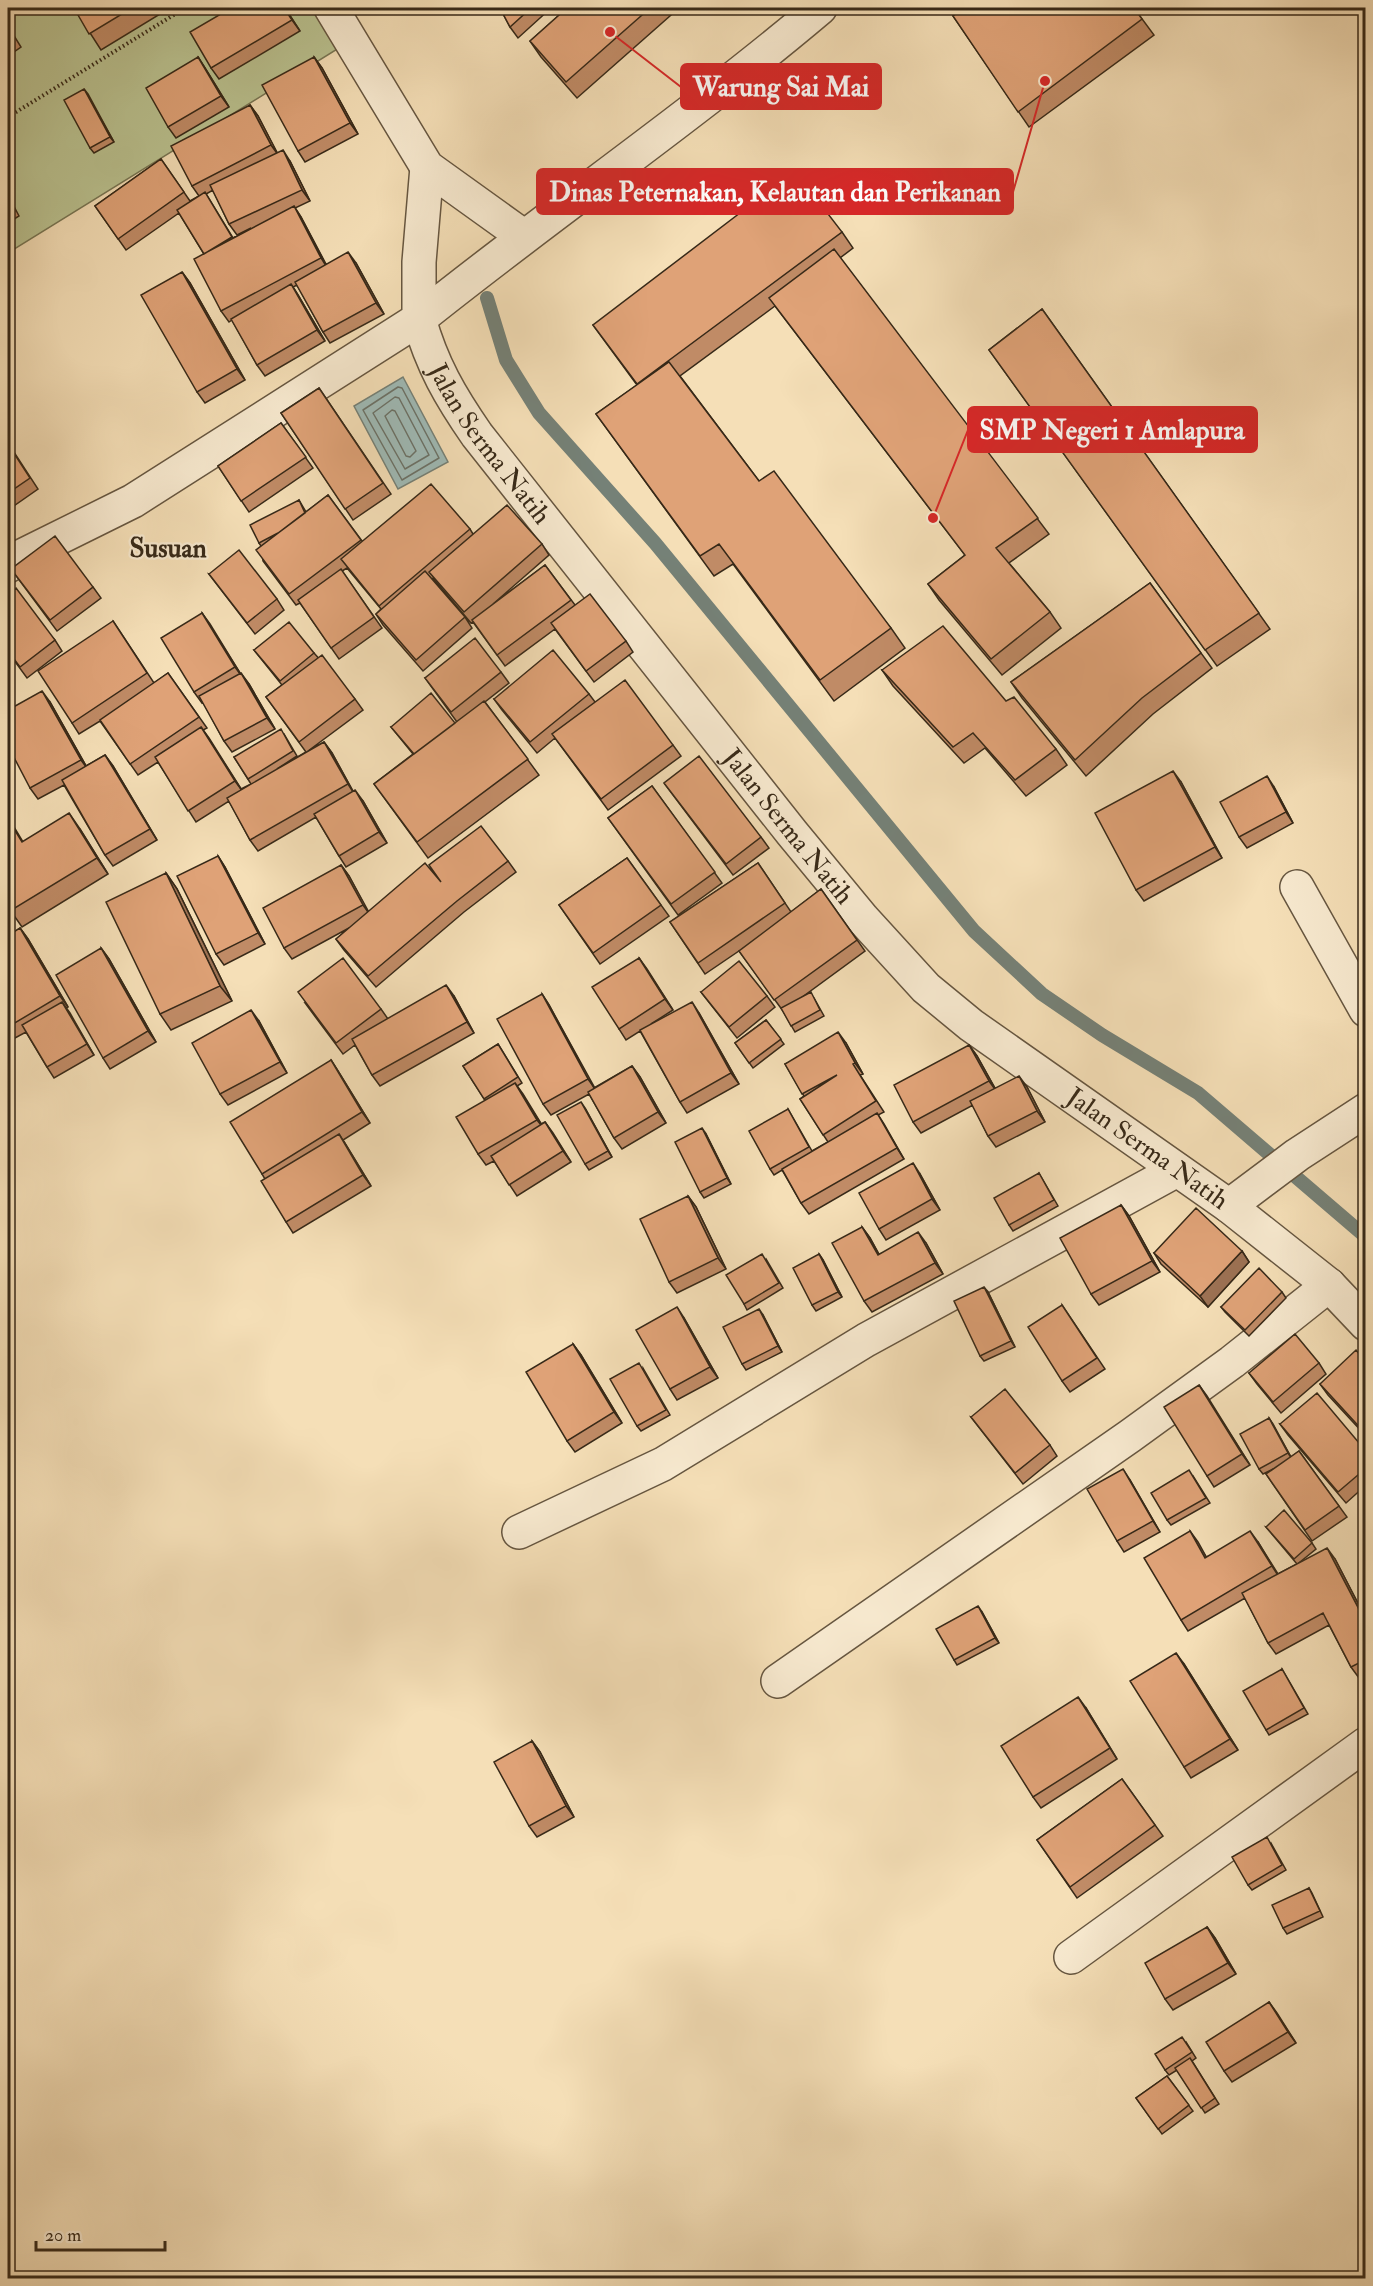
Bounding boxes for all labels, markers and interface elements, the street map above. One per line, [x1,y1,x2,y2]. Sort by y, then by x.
callout: Warung Sai Mai [681,64,881,109]
text: Warung Sai Mai [692,71,869,105]
callout: Dinas Peternakan, Kelautan dan Perikanan [537,169,1013,214]
text: Dinas Peternakan, Kelautan dan Perikanan [549,176,1001,209]
street label: Jalan Serma Natih [421,358,558,531]
callout: SMP Negeri 1 Amlapura [968,407,1257,452]
text: SMP Negeri 1 Amlapura [979,414,1245,448]
district label: Susuan [129,532,207,565]
street label: Jalan Serma Natih [715,742,861,911]
street label: Jalan Serma Natih [1059,1080,1235,1217]
scale bar [36,2214,165,2252]
text: 20 m [45,2224,81,2247]

